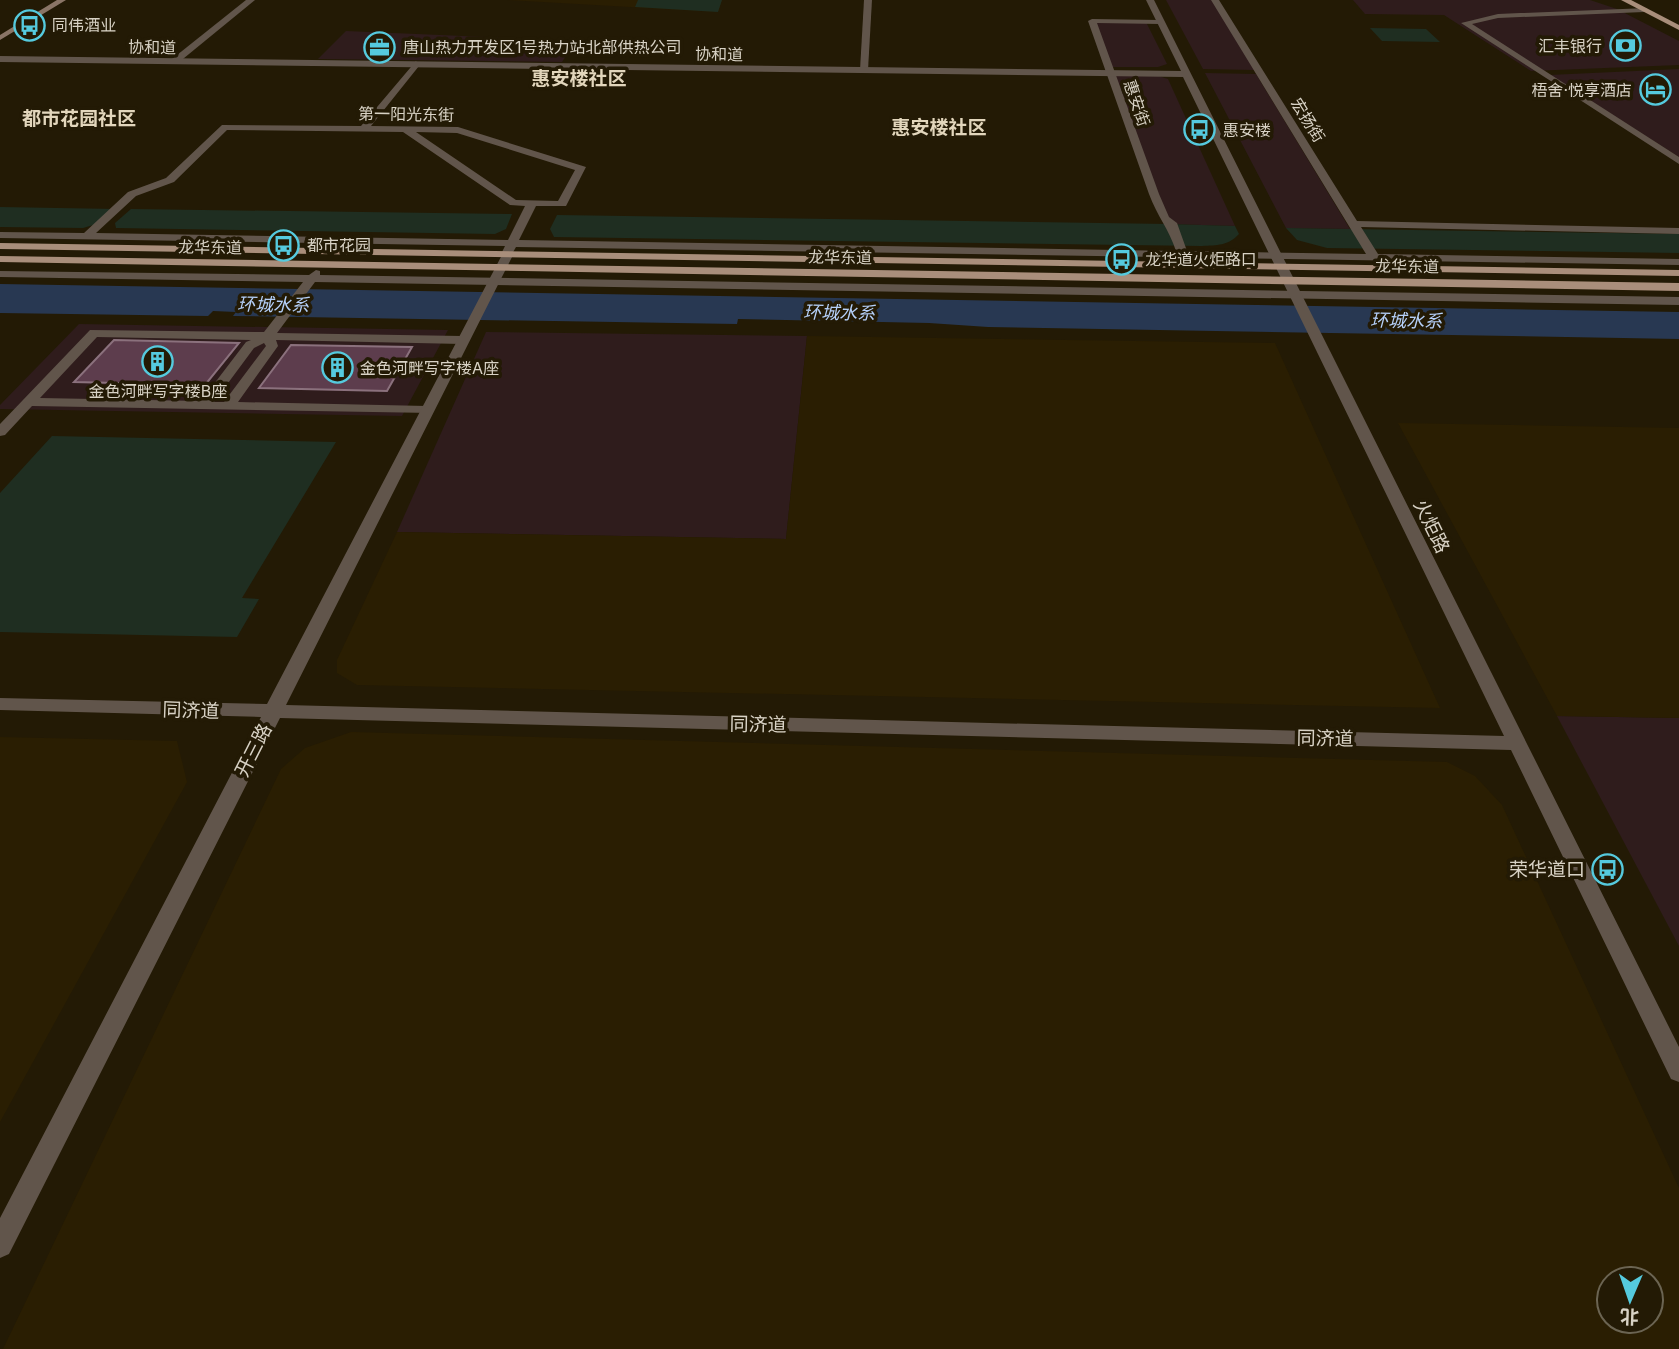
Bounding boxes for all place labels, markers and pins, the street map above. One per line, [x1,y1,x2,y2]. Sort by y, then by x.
bus stop icon: 同伟酒业 [12,8,46,42]
place label: 同伟酒业 [52,15,116,35]
bank icon: 汇丰银行 [1608,29,1642,63]
office icon: 唐山热力开发区1号热力站北部供热公司 [363,30,397,64]
place label: 汇丰银行 [1538,36,1602,56]
place label: 唐山热力开发区1号热力站北部供热公司 [403,37,682,57]
hotel icon: 梧舍·悦享酒店 [1638,73,1672,107]
place label: 梧舍·悦享酒店 [1531,80,1632,100]
bus stop icon: 惠安楼 [1183,113,1217,147]
place label: 惠安楼 [1223,120,1271,140]
bus stop icon: 都市花园 [267,228,301,262]
place label: 都市花园 [307,235,371,255]
bus stop icon: 龙华道火炬路口 [1105,242,1139,276]
place label: 龙华道火炬路口 [1145,249,1257,269]
building icon: 金色河畔写字楼B座 [141,345,175,379]
building icon: 金色河畔写字楼A座 [320,351,354,385]
place label: 金色河畔写字楼A座 [360,358,499,378]
place label: 金色河畔写字楼B座 [89,381,227,401]
bus stop icon: 荣华道口 [1591,852,1625,886]
place label: 荣华道口 [1509,858,1585,881]

